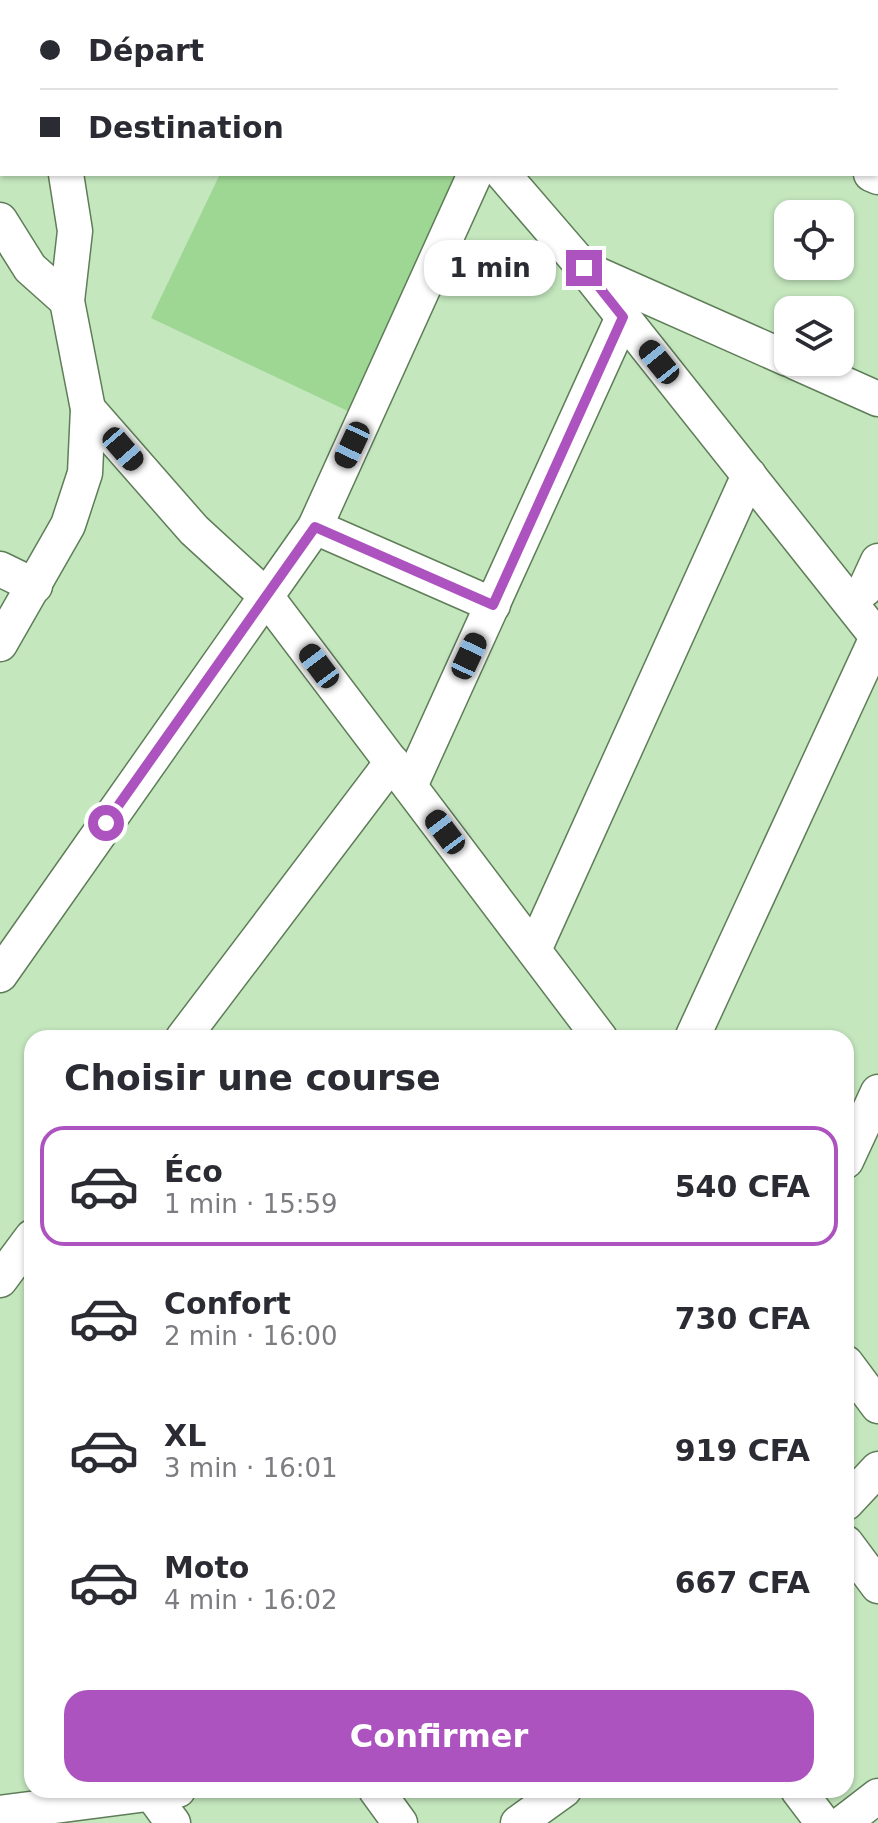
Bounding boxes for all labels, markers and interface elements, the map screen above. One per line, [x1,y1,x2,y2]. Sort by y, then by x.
text: Départ [88,33,204,68]
text: Destination [88,110,284,145]
map controls [774,200,854,376]
button: locate [774,200,854,280]
callout: 1 min [424,240,556,296]
route end [566,250,602,286]
text: 1 min [449,253,531,283]
button: layers [774,296,854,376]
car [635,336,683,388]
car [331,418,373,472]
car [98,423,148,475]
car [448,629,490,683]
car [295,640,343,692]
route start [88,805,124,841]
car [421,806,469,858]
text: Choisir une course [64,1057,441,1098]
icon: car [68,1150,140,1222]
text: Éco [164,1154,223,1189]
text: 540 CFA [675,1169,810,1204]
text: 1 min · 15:59 [164,1189,338,1219]
icon: car [68,1282,140,1354]
text: Confort [164,1286,291,1321]
text: 730 CFA [675,1301,810,1336]
text: 2 min · 16:00 [164,1321,338,1351]
icon: car [68,1414,140,1486]
text: XL [164,1418,206,1453]
text: 919 CFA [675,1433,810,1468]
text: 3 min · 16:01 [164,1453,338,1483]
icon: car [68,1546,140,1618]
text: Moto [164,1550,249,1585]
text: 667 CFA [675,1565,810,1600]
text: 4 min · 16:02 [164,1585,338,1615]
button: Confirmer [64,1690,814,1782]

